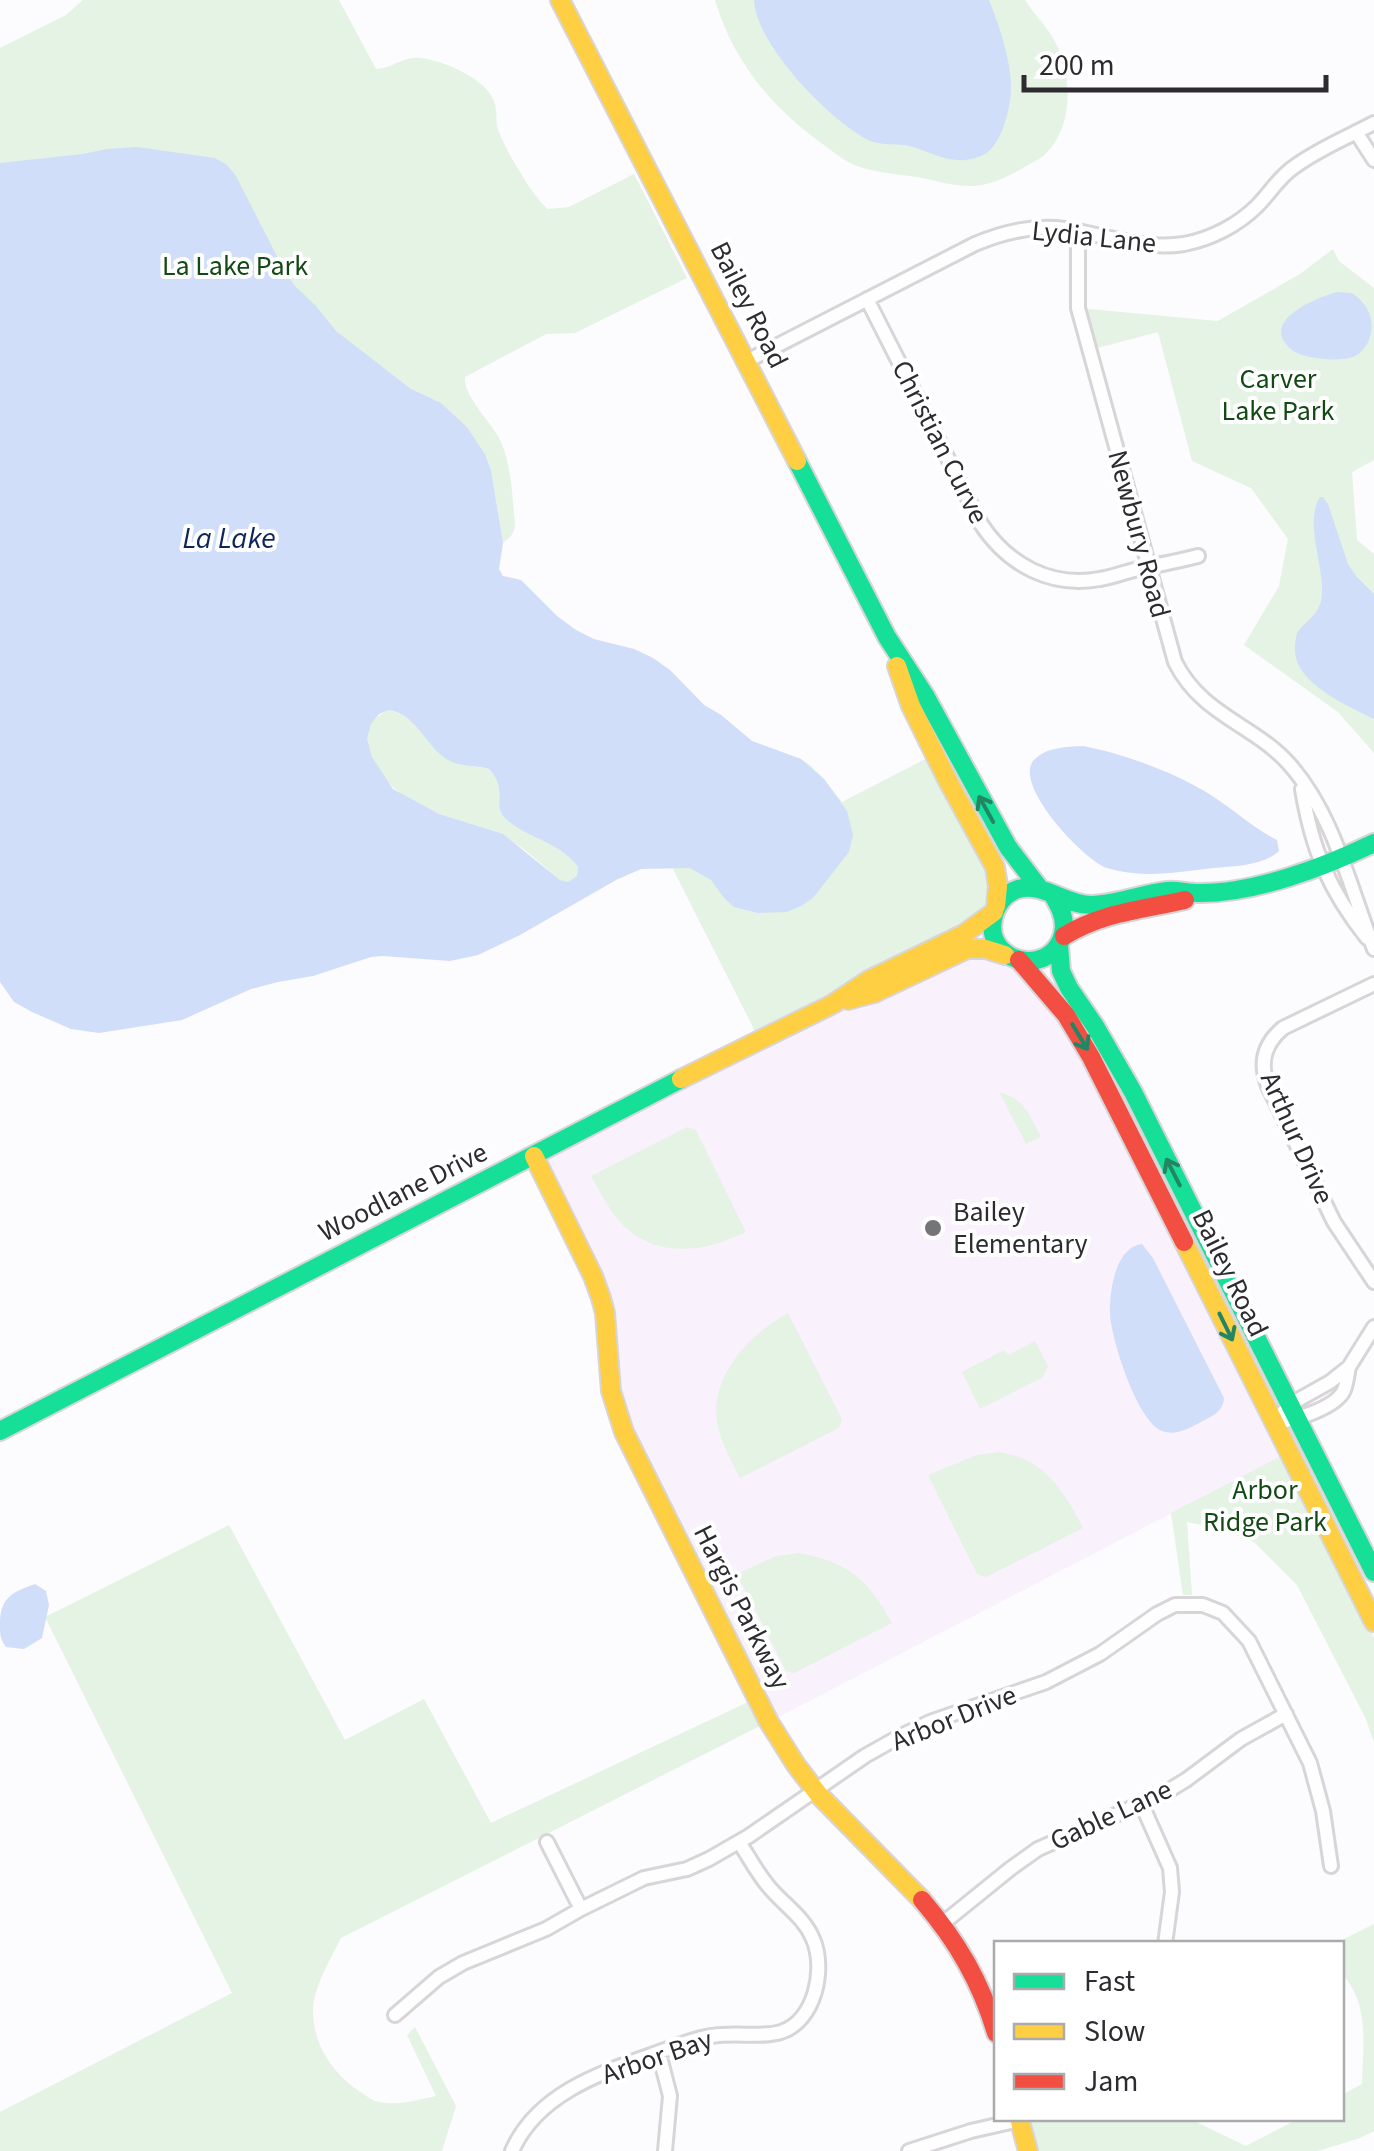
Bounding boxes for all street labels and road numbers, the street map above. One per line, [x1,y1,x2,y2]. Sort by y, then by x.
street label: Lydia Lane [1030,211,1158,263]
street label: Bailey Road [700,235,798,375]
street label: Christian Curve [882,353,998,531]
street label: Newbury Road [1097,446,1181,622]
street label: Arthur Drive [1250,1066,1344,1210]
street label: Woodlane Drive [312,1132,494,1252]
street label: Bailey Road [1182,1202,1278,1344]
street label: Hargis Parkway [683,1518,801,1696]
street label: Arbor Drive [886,1675,1022,1761]
street label: Gable Lane [1043,1769,1179,1861]
street label: Arbor Bay [596,2019,718,2095]

